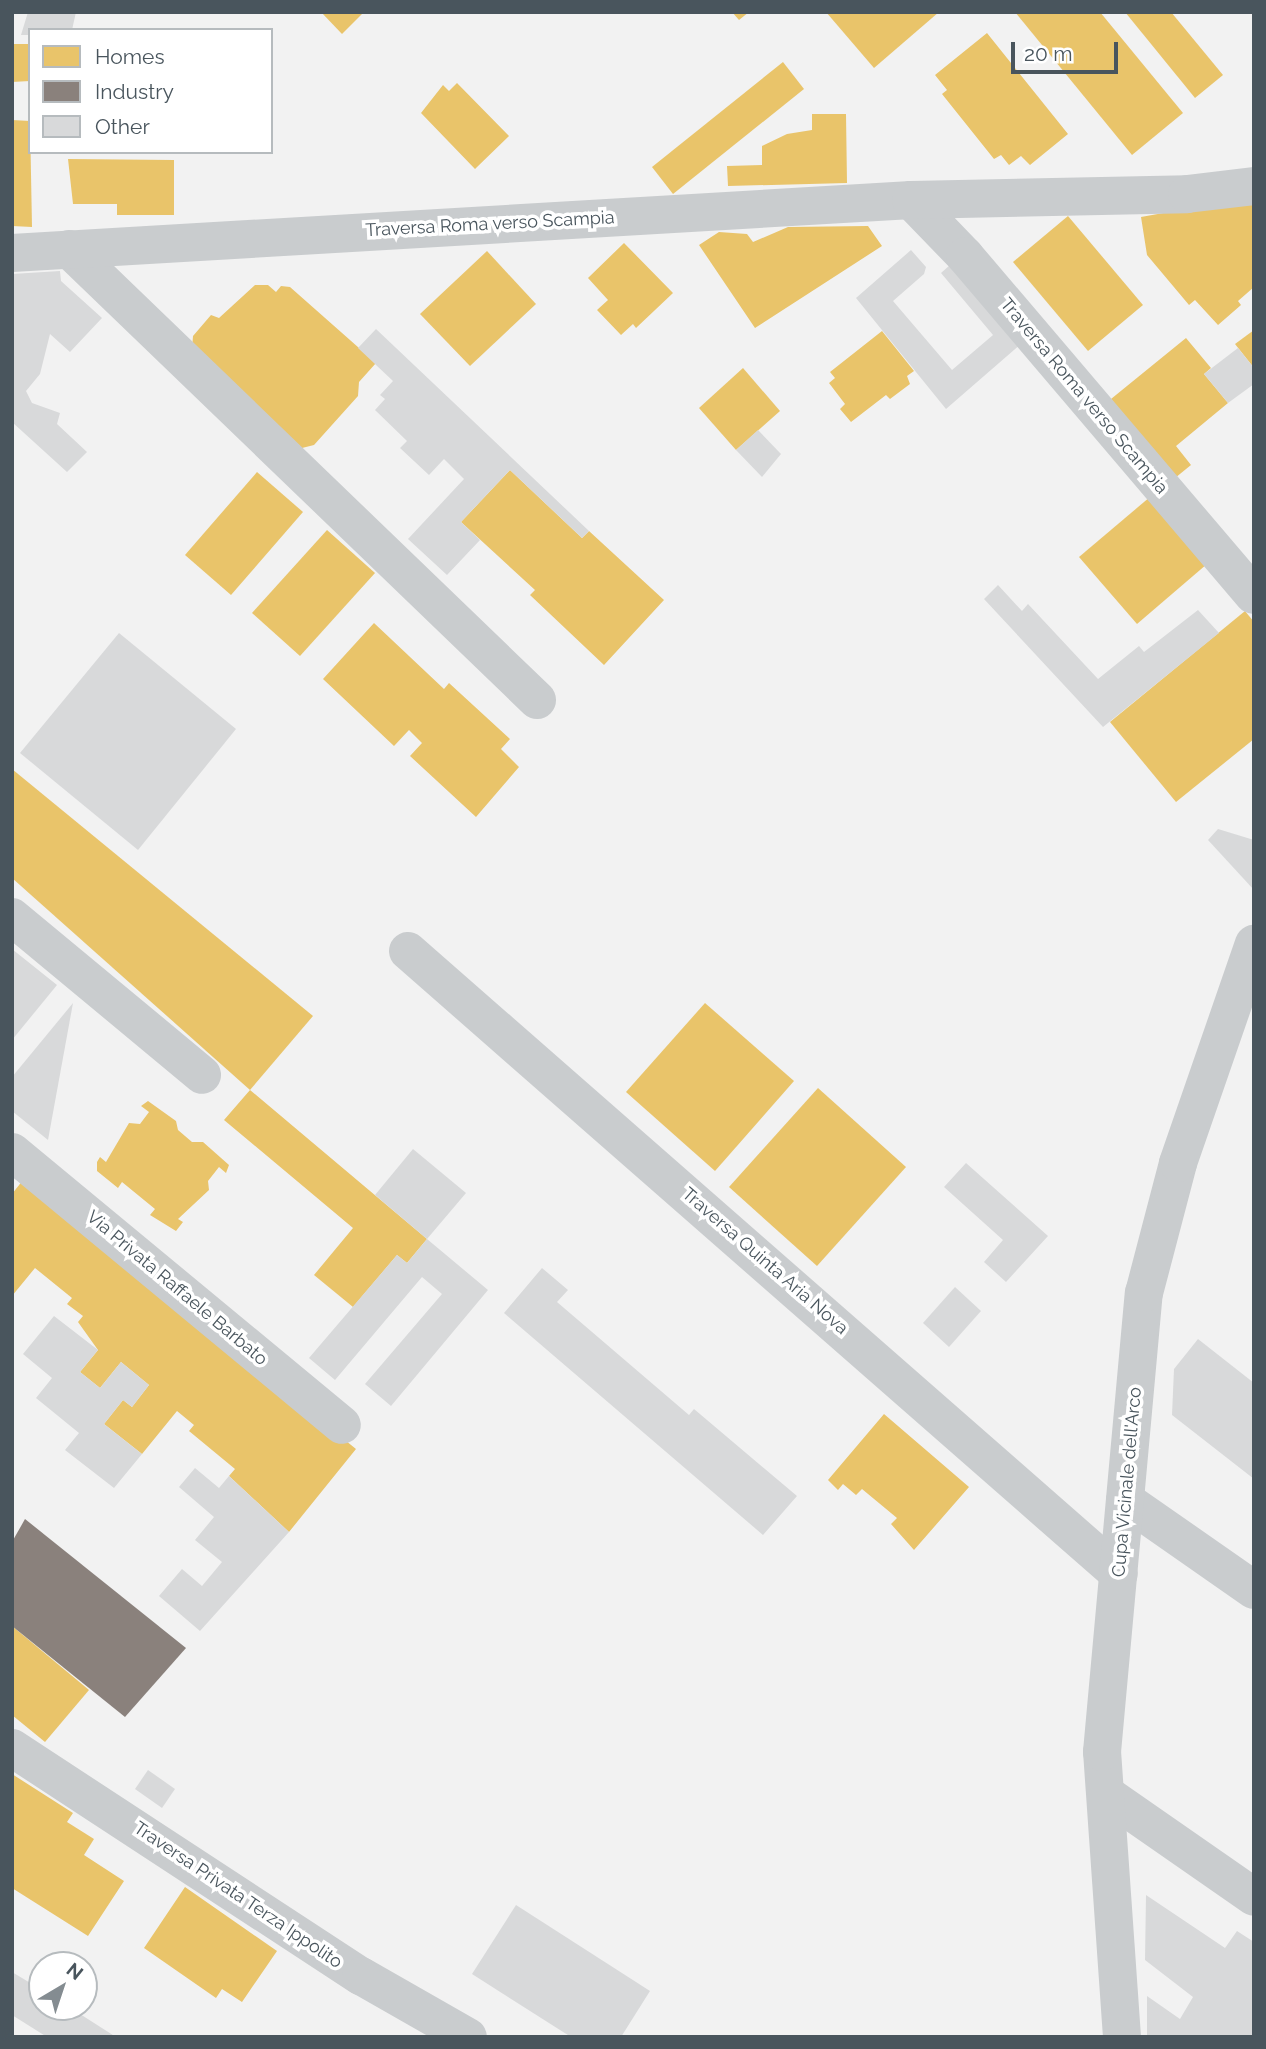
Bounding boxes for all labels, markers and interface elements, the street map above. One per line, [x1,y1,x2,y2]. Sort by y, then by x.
legend [28,28,273,154]
scale bar [1014,28,1121,72]
text: 20 m [1024,41,1072,66]
text: Homes [95,44,165,69]
text: Industry [95,79,174,104]
text: Other [95,114,150,139]
street label: Traversa Roma verso Scampia [365,207,615,241]
street label: Traversa Roma verso Scampia [995,293,1173,499]
street label: Traversa Quinta Aria Nova [677,1183,853,1339]
street label: Via Privata Raffaele Barbato [82,1206,272,1370]
street label: Cupa Vicinale dell'Arco [1108,1386,1146,1578]
street label: Traversa Privata Terza Ippolito [129,1817,347,1973]
north arrow [28,1951,98,2021]
text: N [62,1958,88,1984]

